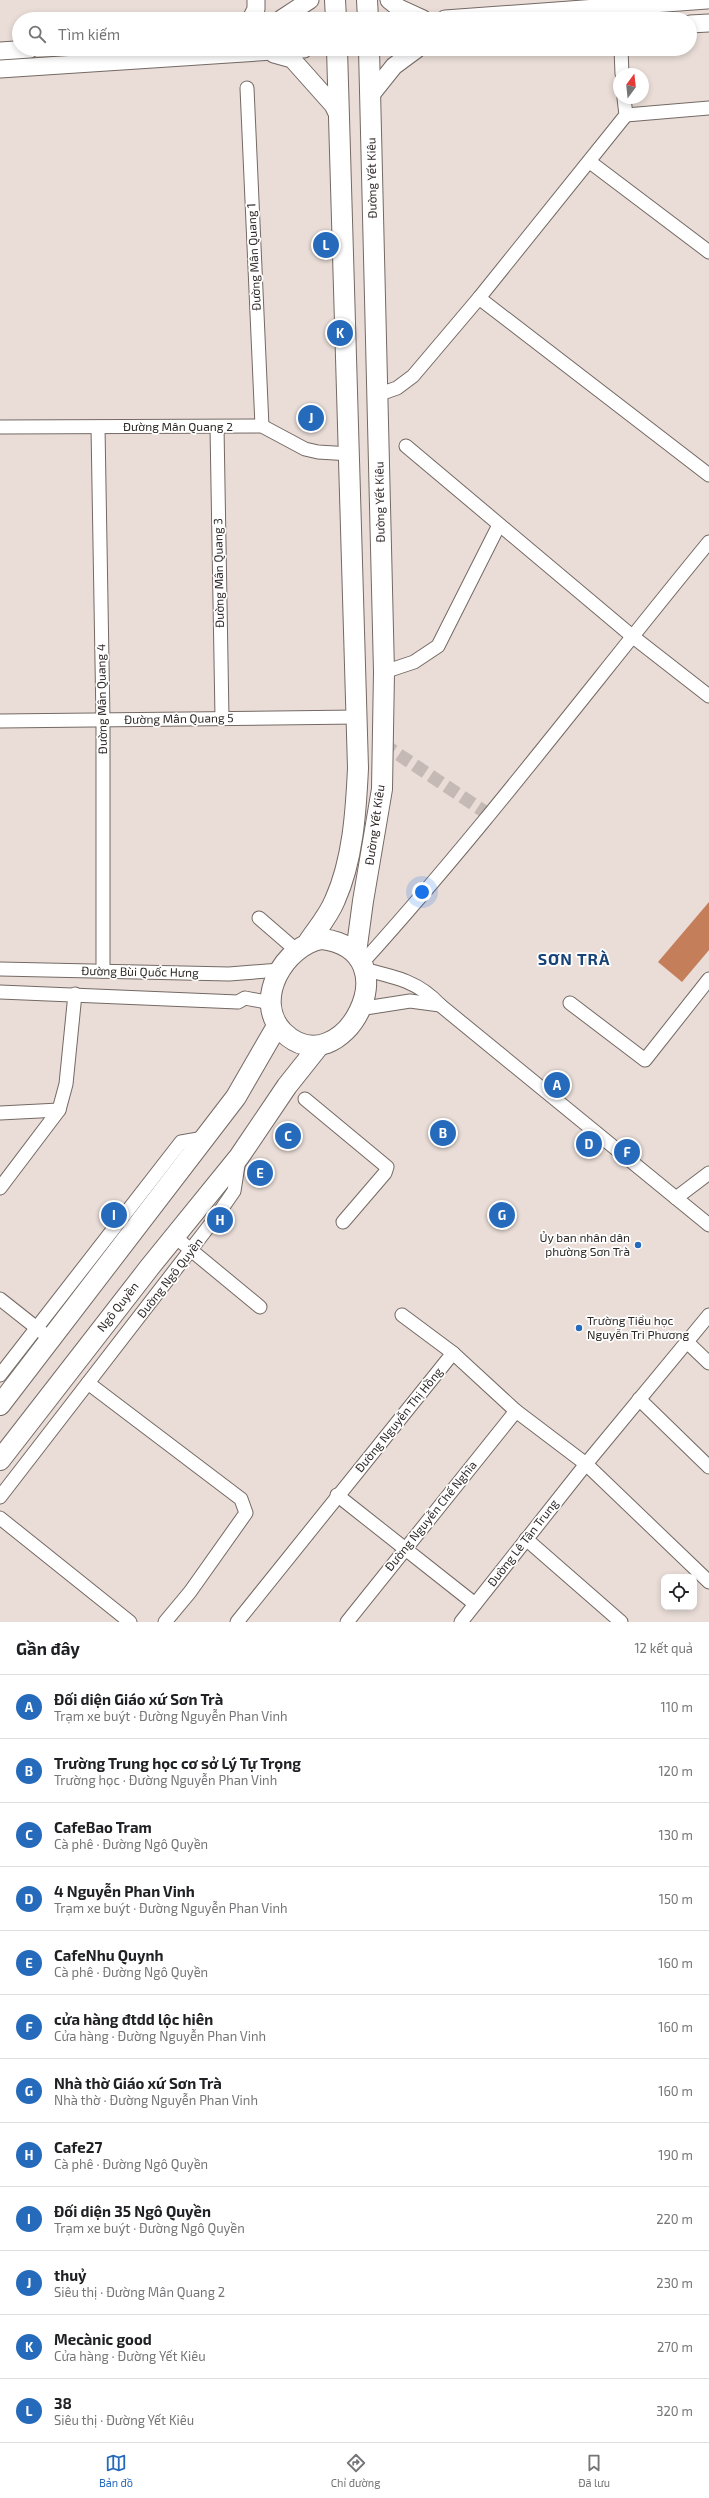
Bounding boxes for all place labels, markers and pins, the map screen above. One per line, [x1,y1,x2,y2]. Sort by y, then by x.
pin: L [313,230,339,260]
pin: K [327,318,353,348]
pin: J [298,403,324,433]
pin: A [544,1070,570,1100]
pin: B [430,1118,456,1148]
pin: C [275,1121,301,1151]
pin: D [576,1129,602,1159]
pin: F [614,1137,640,1167]
pin: E [247,1158,273,1188]
pin: I [101,1200,127,1230]
pin: G [489,1200,515,1230]
pin: H [207,1205,233,1235]
place label: Ủy ban nhân dân phường Sơn Trà [540,1230,630,1258]
marker: Ủy ban nhân dân phường Sơn Trà [633,1240,643,1250]
place label: Trường Tiểu học Nguyễn Tri Phương [587,1313,690,1341]
marker: Trường Tiểu học Nguyễn Tri Phương [574,1323,584,1333]

